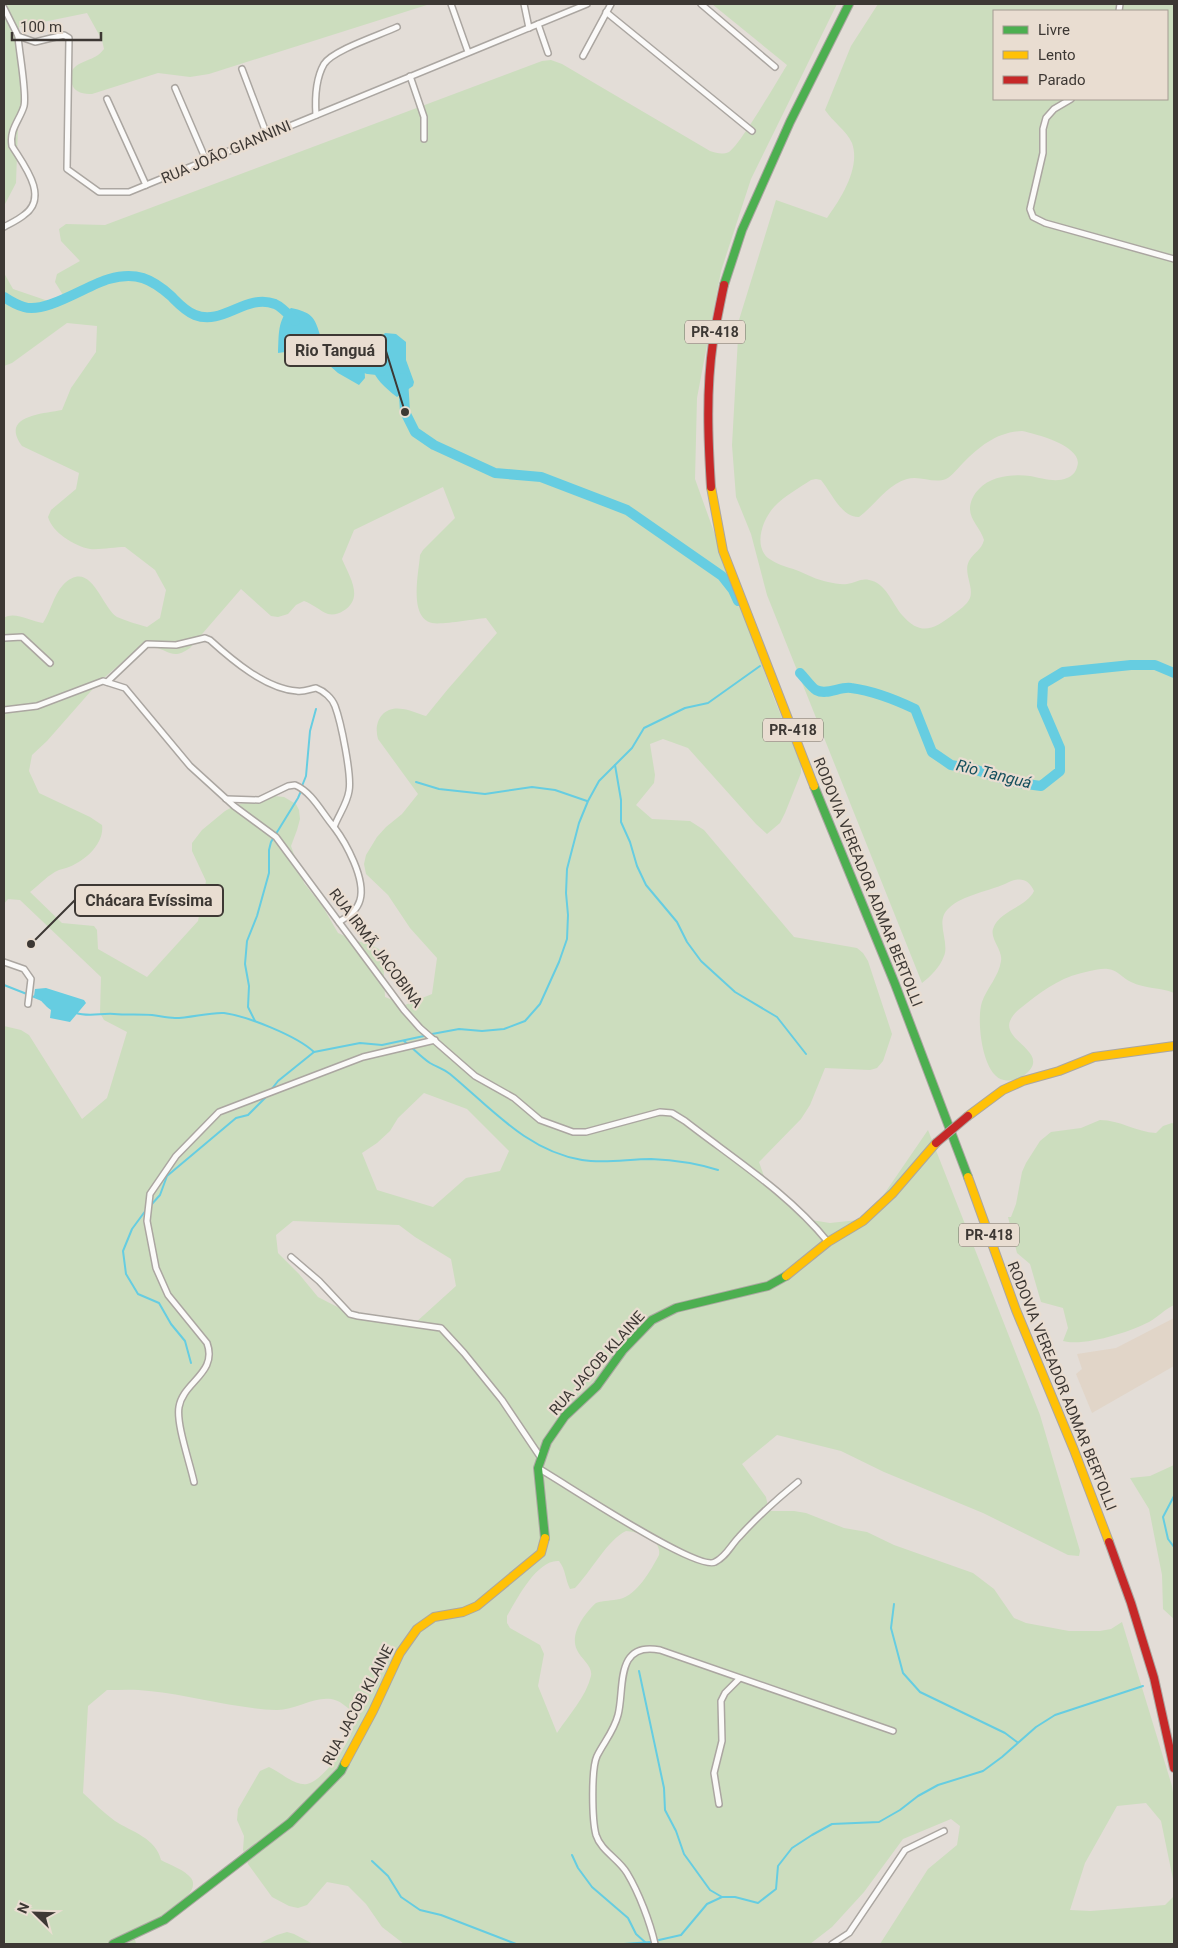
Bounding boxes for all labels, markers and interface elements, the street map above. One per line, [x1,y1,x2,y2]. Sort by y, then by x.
scale bar [12,10,101,42]
legend [993,10,1168,100]
text: 100 m [20,18,62,36]
text: Livre [1038,21,1070,39]
text: Lento [1038,46,1076,64]
text: Parado [1038,71,1086,89]
street label: RUA JOÃO GIANNINI [159,117,293,187]
road number: PR-418 [685,321,745,344]
callout: Rio Tanguá [285,335,386,366]
text: Rio Tanguá [295,341,375,360]
road number: PR-418 [763,718,823,742]
street label: RODOVIA VEREADOR ADMAR BERTOLLI [810,755,926,1009]
water label: Rio Tanguá [954,755,1034,793]
callout: Chácara Evíssima [75,885,223,916]
street label: RUA IRMÃ JACOBINA [325,885,427,1011]
text: Chácara Evíssima [85,891,213,910]
road number: PR-418 [959,1224,1019,1246]
street label: RODOVIA VEREADOR ADMAR BERTOLLI [1004,1259,1120,1513]
street label: RUA JACOB KLAINE [545,1307,649,1419]
street label: RUA JACOB KLAINE [319,1641,398,1768]
north arrow [10,1888,60,1938]
text: N [14,1900,32,1916]

